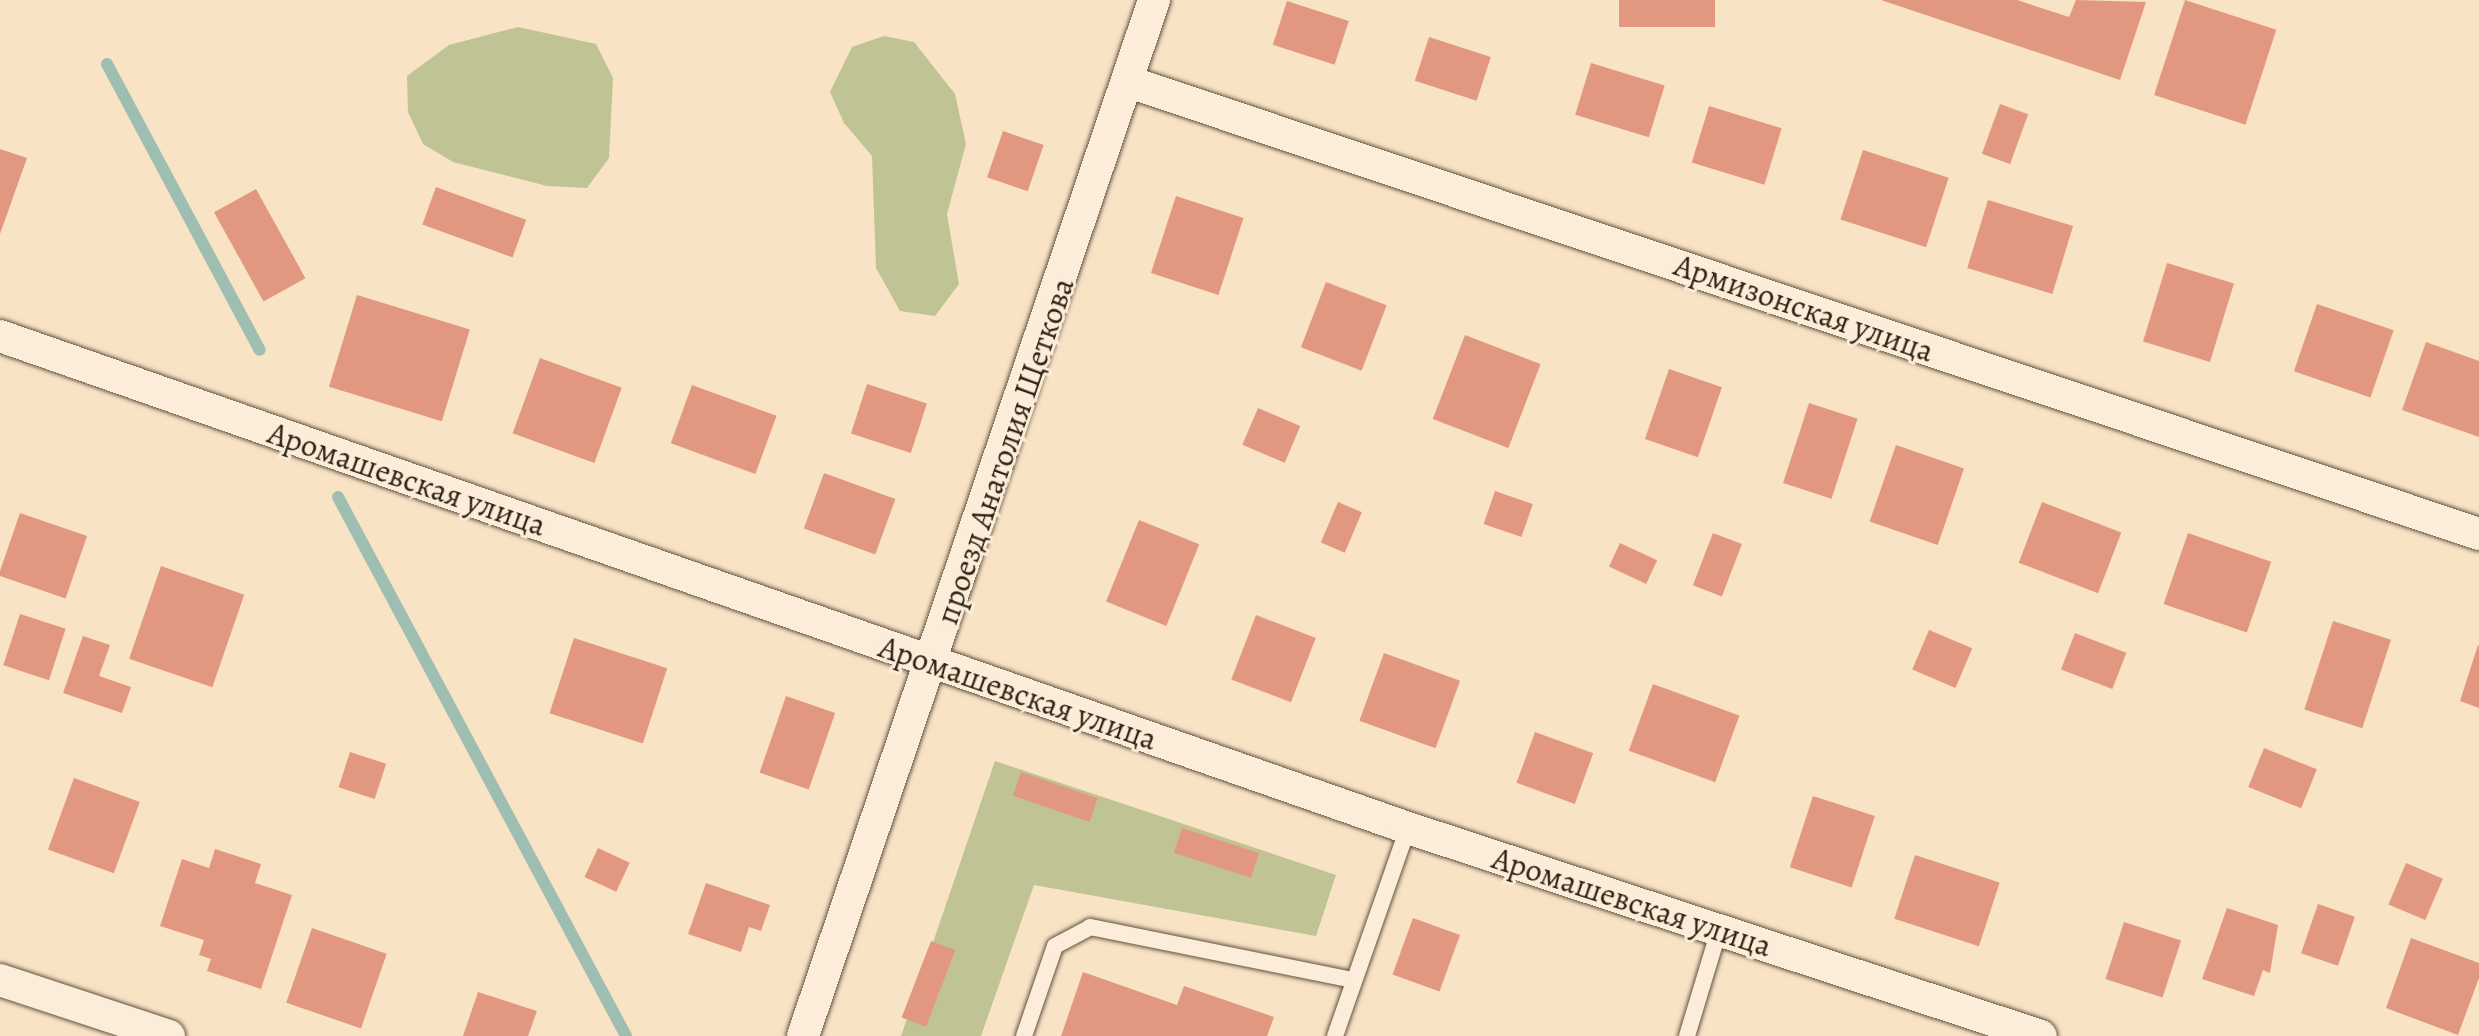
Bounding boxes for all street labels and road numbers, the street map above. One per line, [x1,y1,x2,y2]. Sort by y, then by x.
street label: Армизонская улица [1669,246,1939,370]
street label: проезд Анатолия Щеткова [928,273,1082,629]
street label: Аромашевская улица [263,413,551,545]
street label: Аромашевская улица [874,627,1162,759]
street label: Аромашевская улица [1488,839,1776,965]

